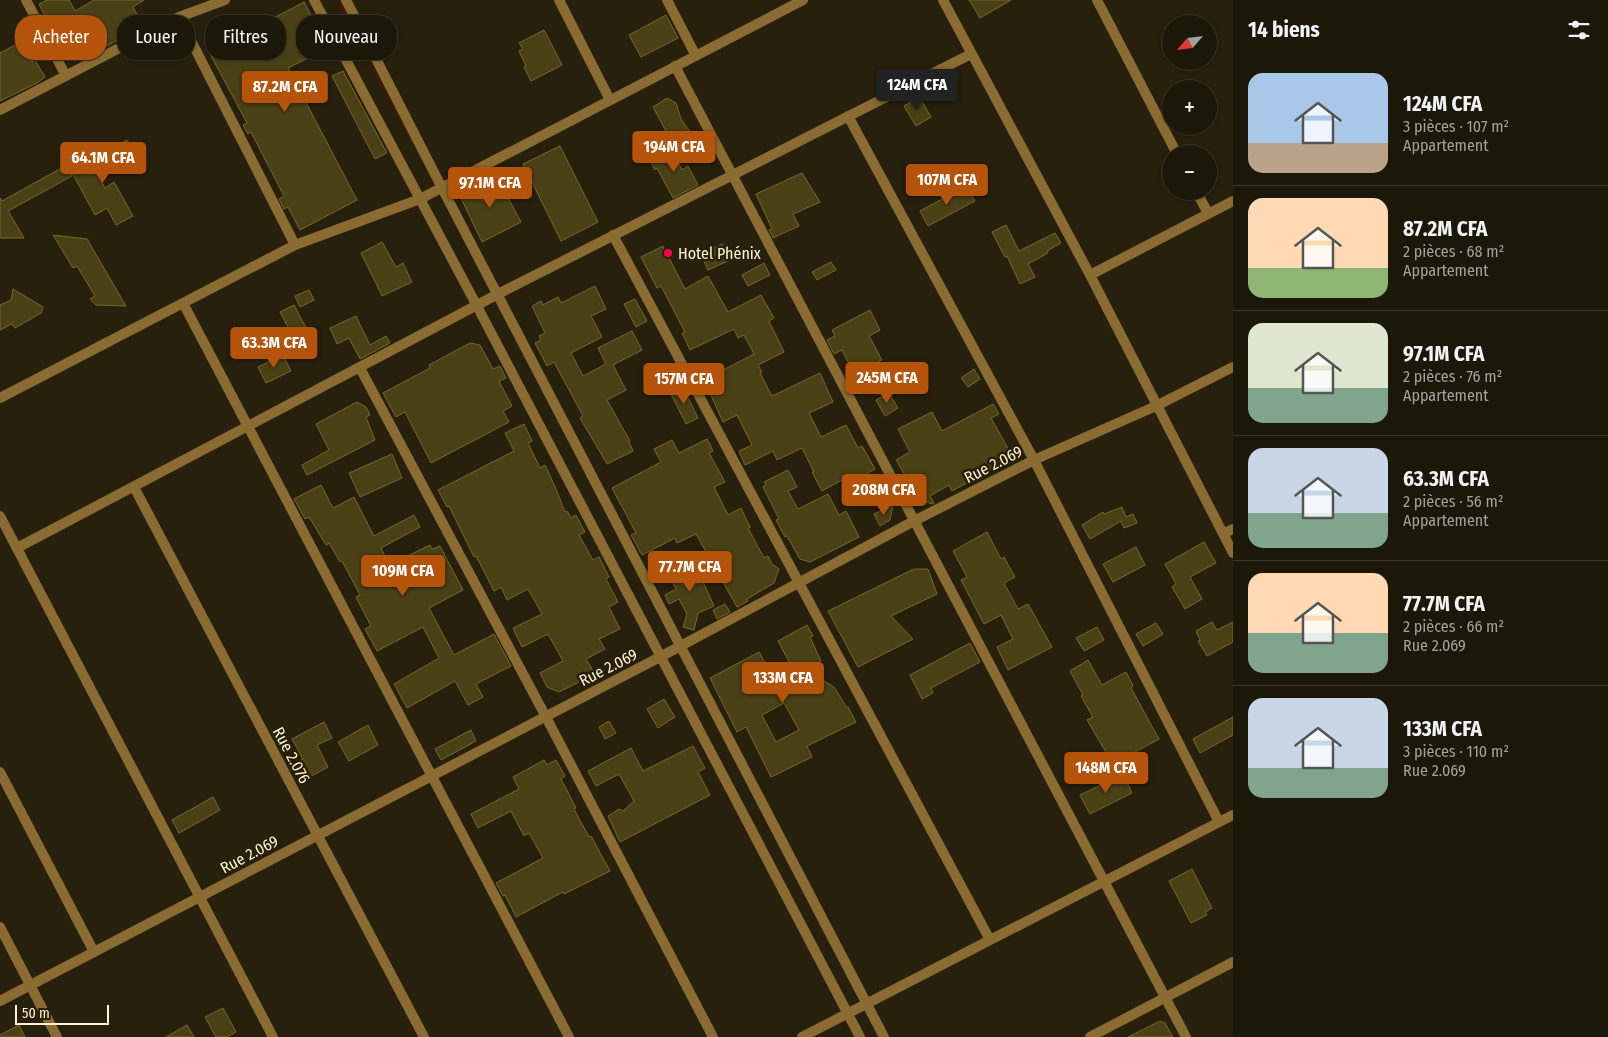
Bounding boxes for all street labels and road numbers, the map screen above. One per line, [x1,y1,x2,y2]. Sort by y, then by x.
street label: Rue 2.069 [961,442,1026,487]
street label: Rue 2.069 [576,645,641,690]
street label: Rue 2.076 [269,724,314,787]
street label: Rue 2.069 [217,831,282,878]

